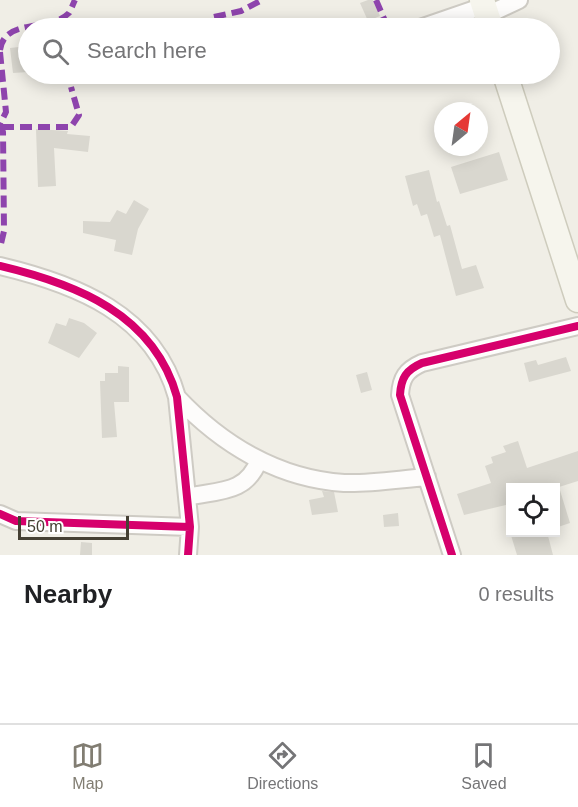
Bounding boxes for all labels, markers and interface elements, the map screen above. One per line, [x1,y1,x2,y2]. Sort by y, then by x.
search box [18,18,560,84]
icon: search [39,35,72,68]
text: Search here [87,38,207,63]
north arrow [434,102,488,156]
map controls [506,483,560,537]
button: locate [506,483,560,537]
scale bar [18,513,129,540]
text: 50 m [27,518,63,535]
text: Nearby [24,579,112,609]
text: 0 results [478,583,554,605]
tab: Map [71,739,104,793]
tab: Directions [247,739,318,793]
tab: Saved [461,739,507,793]

